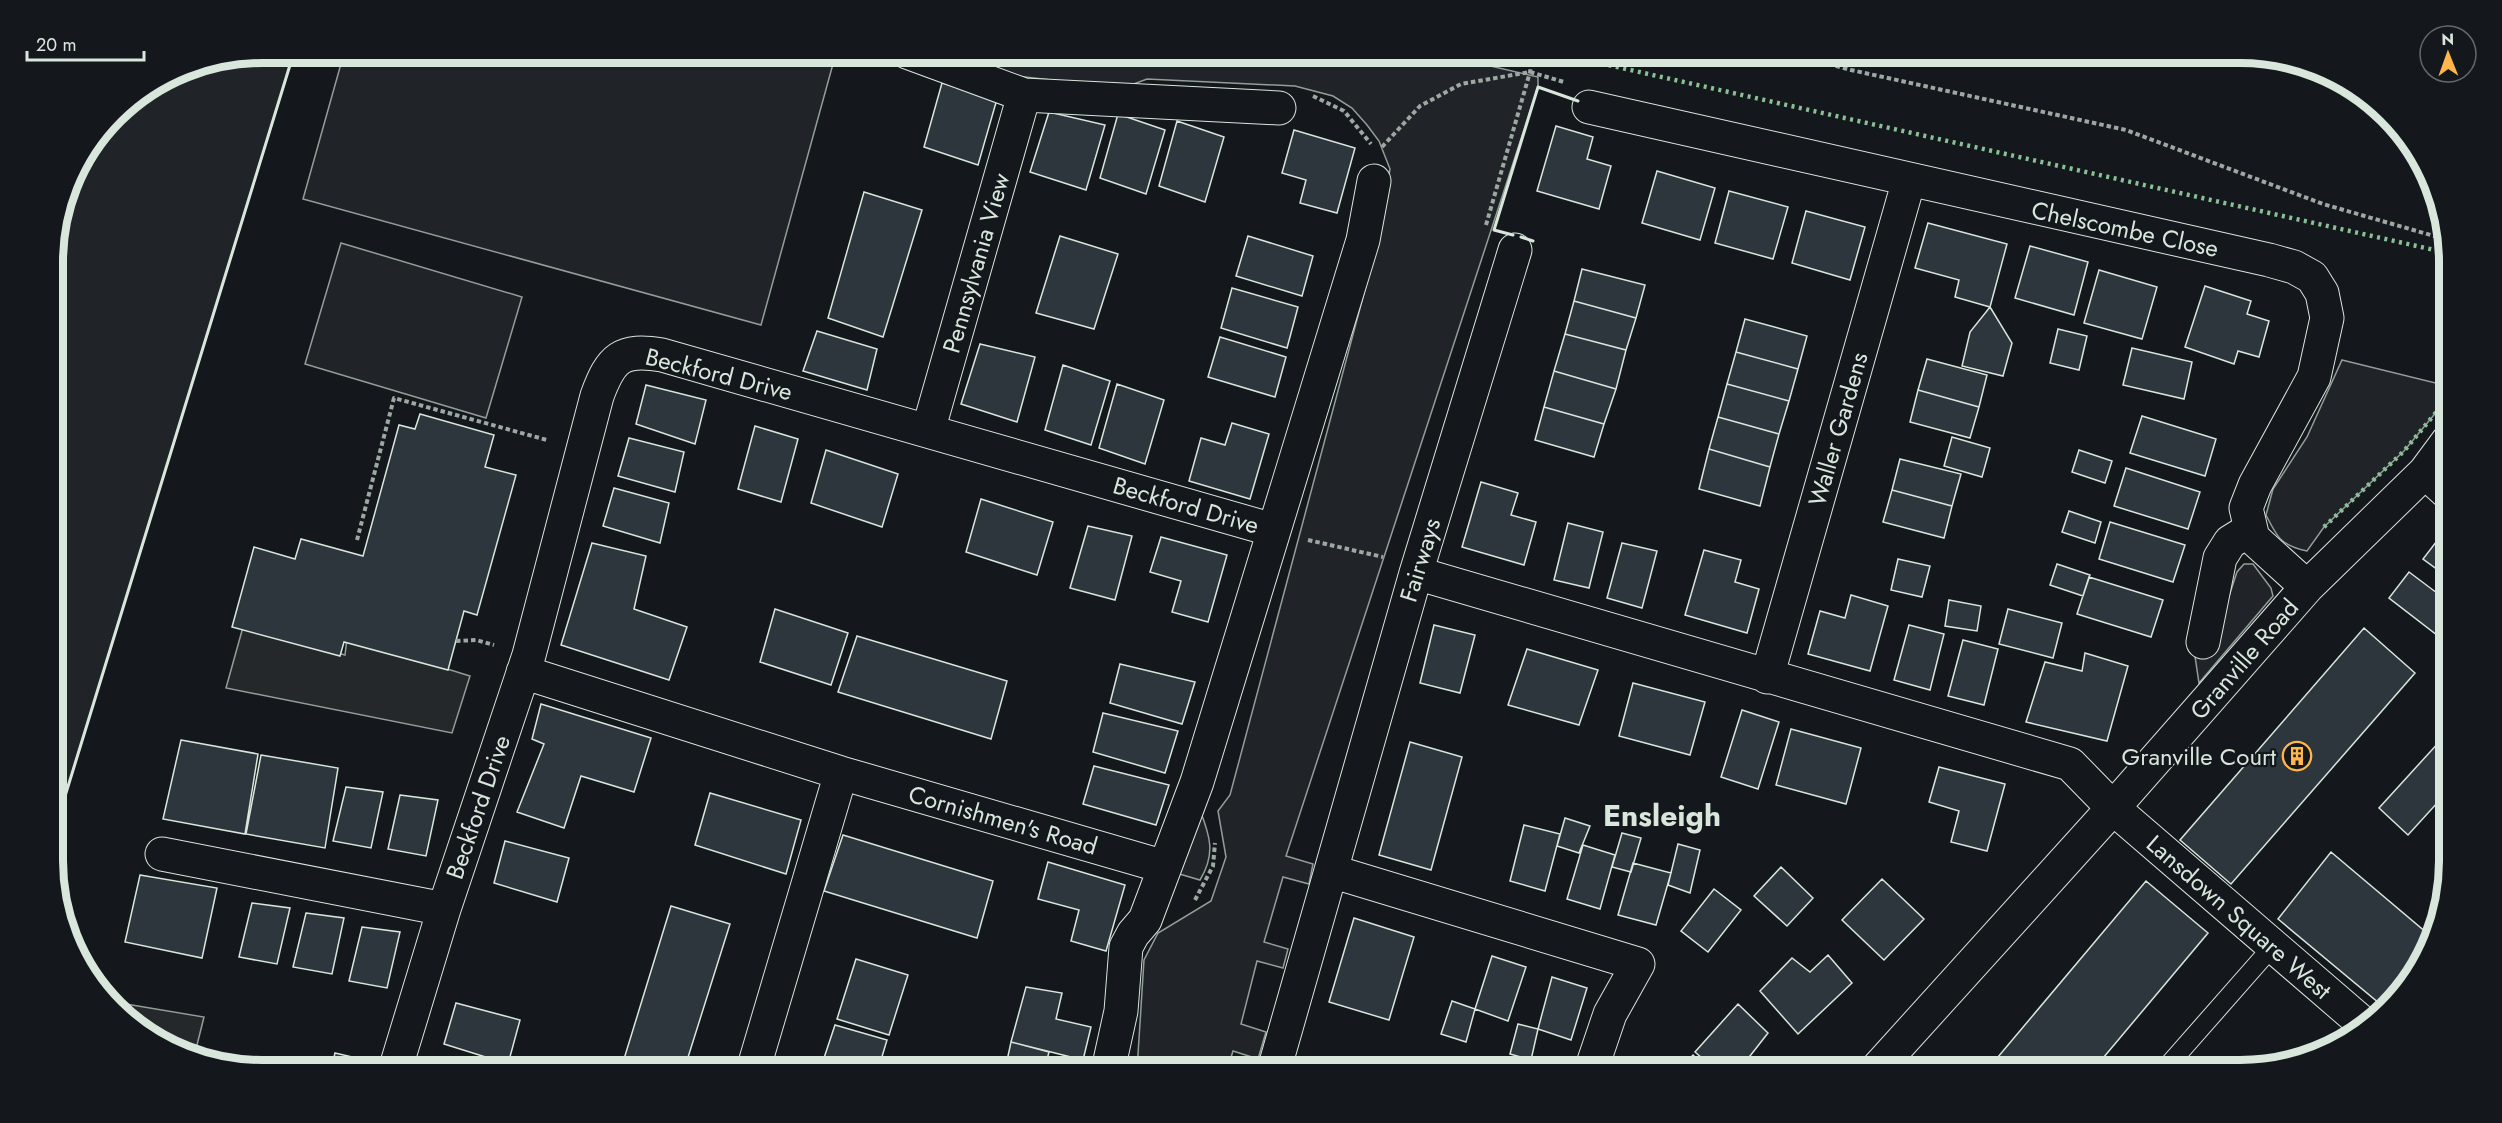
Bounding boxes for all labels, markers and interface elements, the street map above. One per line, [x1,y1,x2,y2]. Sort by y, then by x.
scale bar [27,24,144,62]
north arrow [2418,24,2478,84]
text: N [2441,28,2454,51]
text: 20 m [36,32,76,58]
street label: Pennsylvania View [934,168,1019,357]
street label: Chelscombe Close [2028,192,2222,266]
street label: Beckford Drive [642,339,796,409]
street label: Waller Gardens [1799,348,1877,510]
street label: Beckford Drive [1109,467,1263,543]
street label: Fairways [1391,514,1449,606]
street label: Granville Road [2182,591,2306,727]
street label: Beckford Drive [437,730,519,884]
place label: Granville Court [2122,739,2276,774]
building icon: Granville Court [2281,740,2313,772]
street label: Cornishmen's Road [904,776,1102,864]
district label: Ensleigh [1603,794,1721,837]
street label: Lansdown Square West [2139,827,2339,1008]

